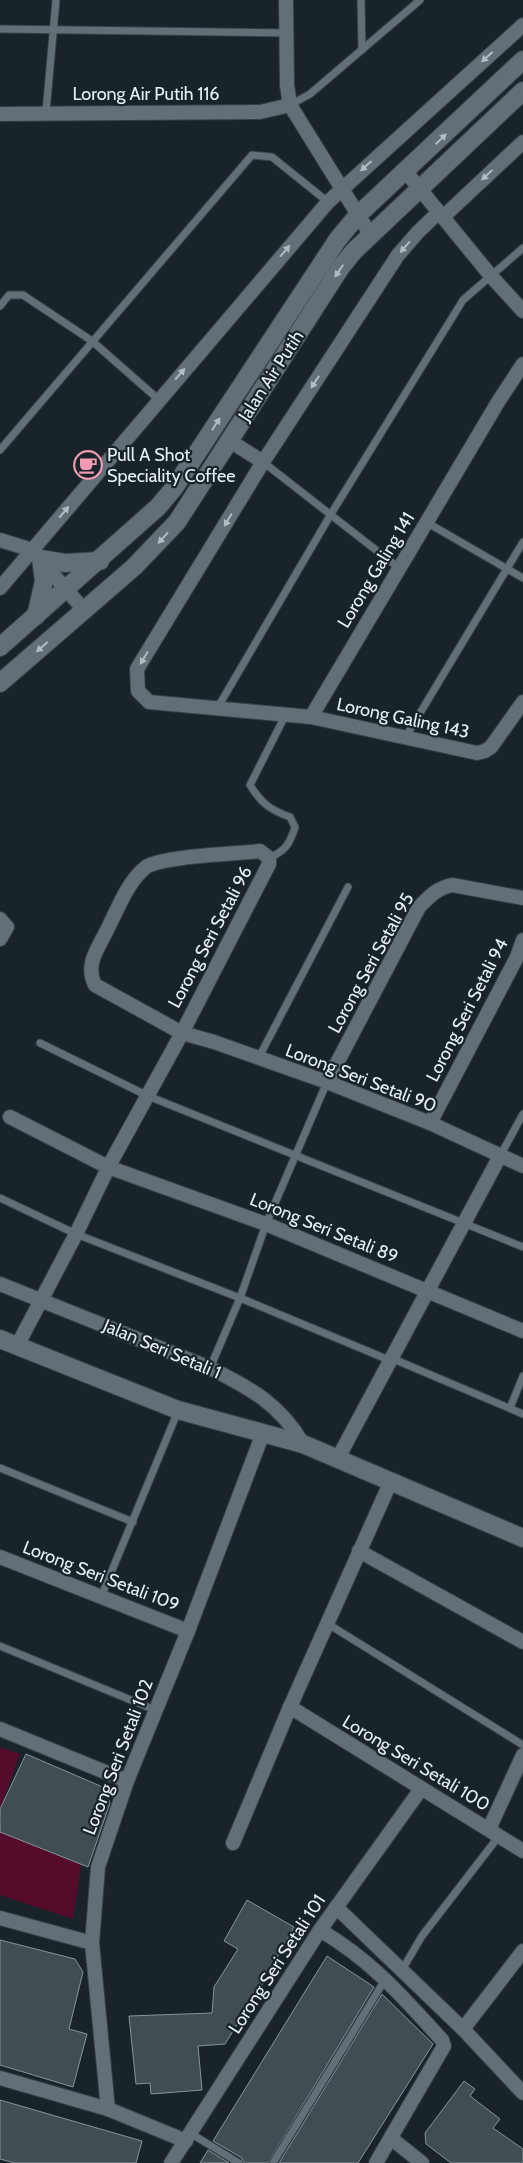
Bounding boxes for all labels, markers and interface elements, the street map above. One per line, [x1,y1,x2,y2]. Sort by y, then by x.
one-way arrow [480,52,493,63]
street label: Lorong Air Putih 116 [72,83,220,105]
one-way arrow [435,133,447,145]
one-way arrow [360,160,372,172]
one-way arrow [482,169,494,181]
one-way arrow [399,240,410,253]
one-way arrow [280,245,291,258]
one-way arrow [334,264,344,278]
street label: Jalan Air Putih [233,326,309,426]
one-way arrow [174,368,185,381]
one-way arrow [310,376,320,389]
one-way arrow [211,417,221,430]
place label: Pull A Shot Speciality Coffee [107,444,235,487]
cafe icon: Pull A Shot Speciality Coffee [73,450,103,480]
one-way arrow [58,506,69,519]
street label: Lorong Galing 141 [333,508,419,632]
one-way arrow [224,513,233,526]
one-way arrow [157,531,168,544]
one-way arrow [36,641,49,652]
one-way arrow [139,652,148,665]
street label: Lorong Galing 143 [335,693,471,743]
street label: Lorong Seri Setali 96 [163,862,257,1012]
street label: Lorong Seri Setali 95 [323,889,419,1037]
street label: Lorong Seri Setali 94 [421,935,513,1085]
street label: Lorong Seri Setali 90 [282,1039,440,1117]
street label: Lorong Seri Setali 89 [247,1188,401,1268]
street label: Jalan Seri Setali 1 [99,1314,224,1384]
street label: Lorong Seri Setali 109 [20,1536,182,1616]
street label: Lorong Seri Setali 102 [78,1676,158,1838]
street label: Lorong Seri Setali 100 [338,1710,494,1816]
street label: Lorong Seri Setali 101 [224,1890,330,2038]

